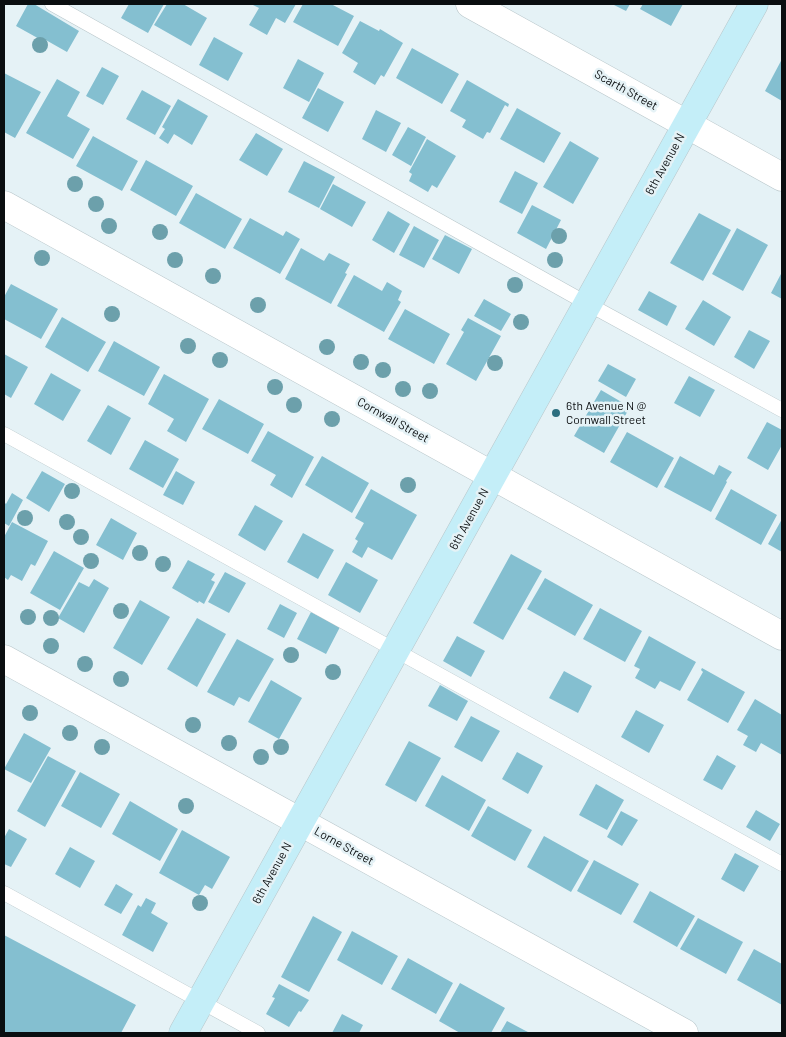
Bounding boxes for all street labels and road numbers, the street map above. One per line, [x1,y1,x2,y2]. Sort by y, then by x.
street label: Scarth Street [592,67,660,113]
street label: 6th Avenue N [642,131,688,197]
street label: Cornwall Street [355,394,431,446]
street label: 6th Avenue N [446,486,492,552]
street label: Lorne Street [312,824,376,868]
street label: 6th Avenue N [249,840,295,906]

